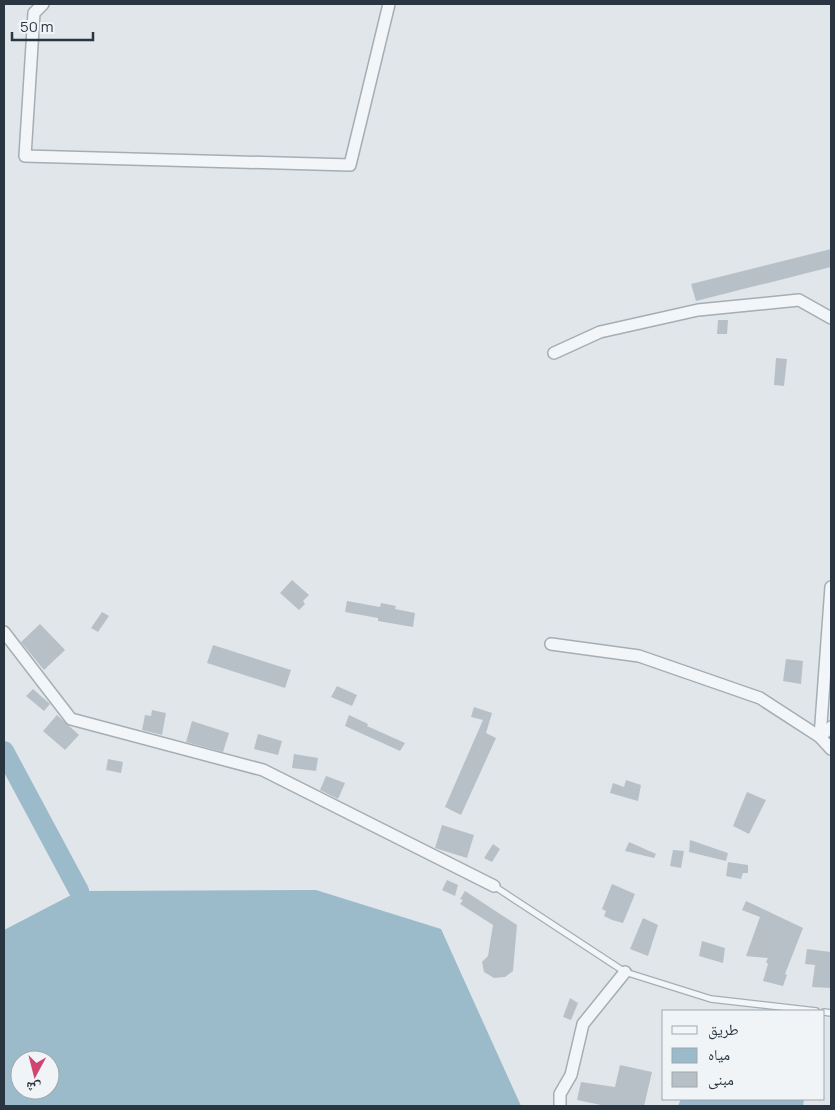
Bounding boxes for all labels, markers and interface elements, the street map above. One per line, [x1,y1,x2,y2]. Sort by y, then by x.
scale bar [12,10,94,42]
text: 50 m [20,16,54,37]
legend [662,1010,825,1100]
text: طريق [708,1019,739,1040]
text: مياه [708,1044,730,1065]
north arrow [10,1050,60,1100]
text: مبنى [708,1069,734,1090]
text: ش [25,1078,42,1099]

